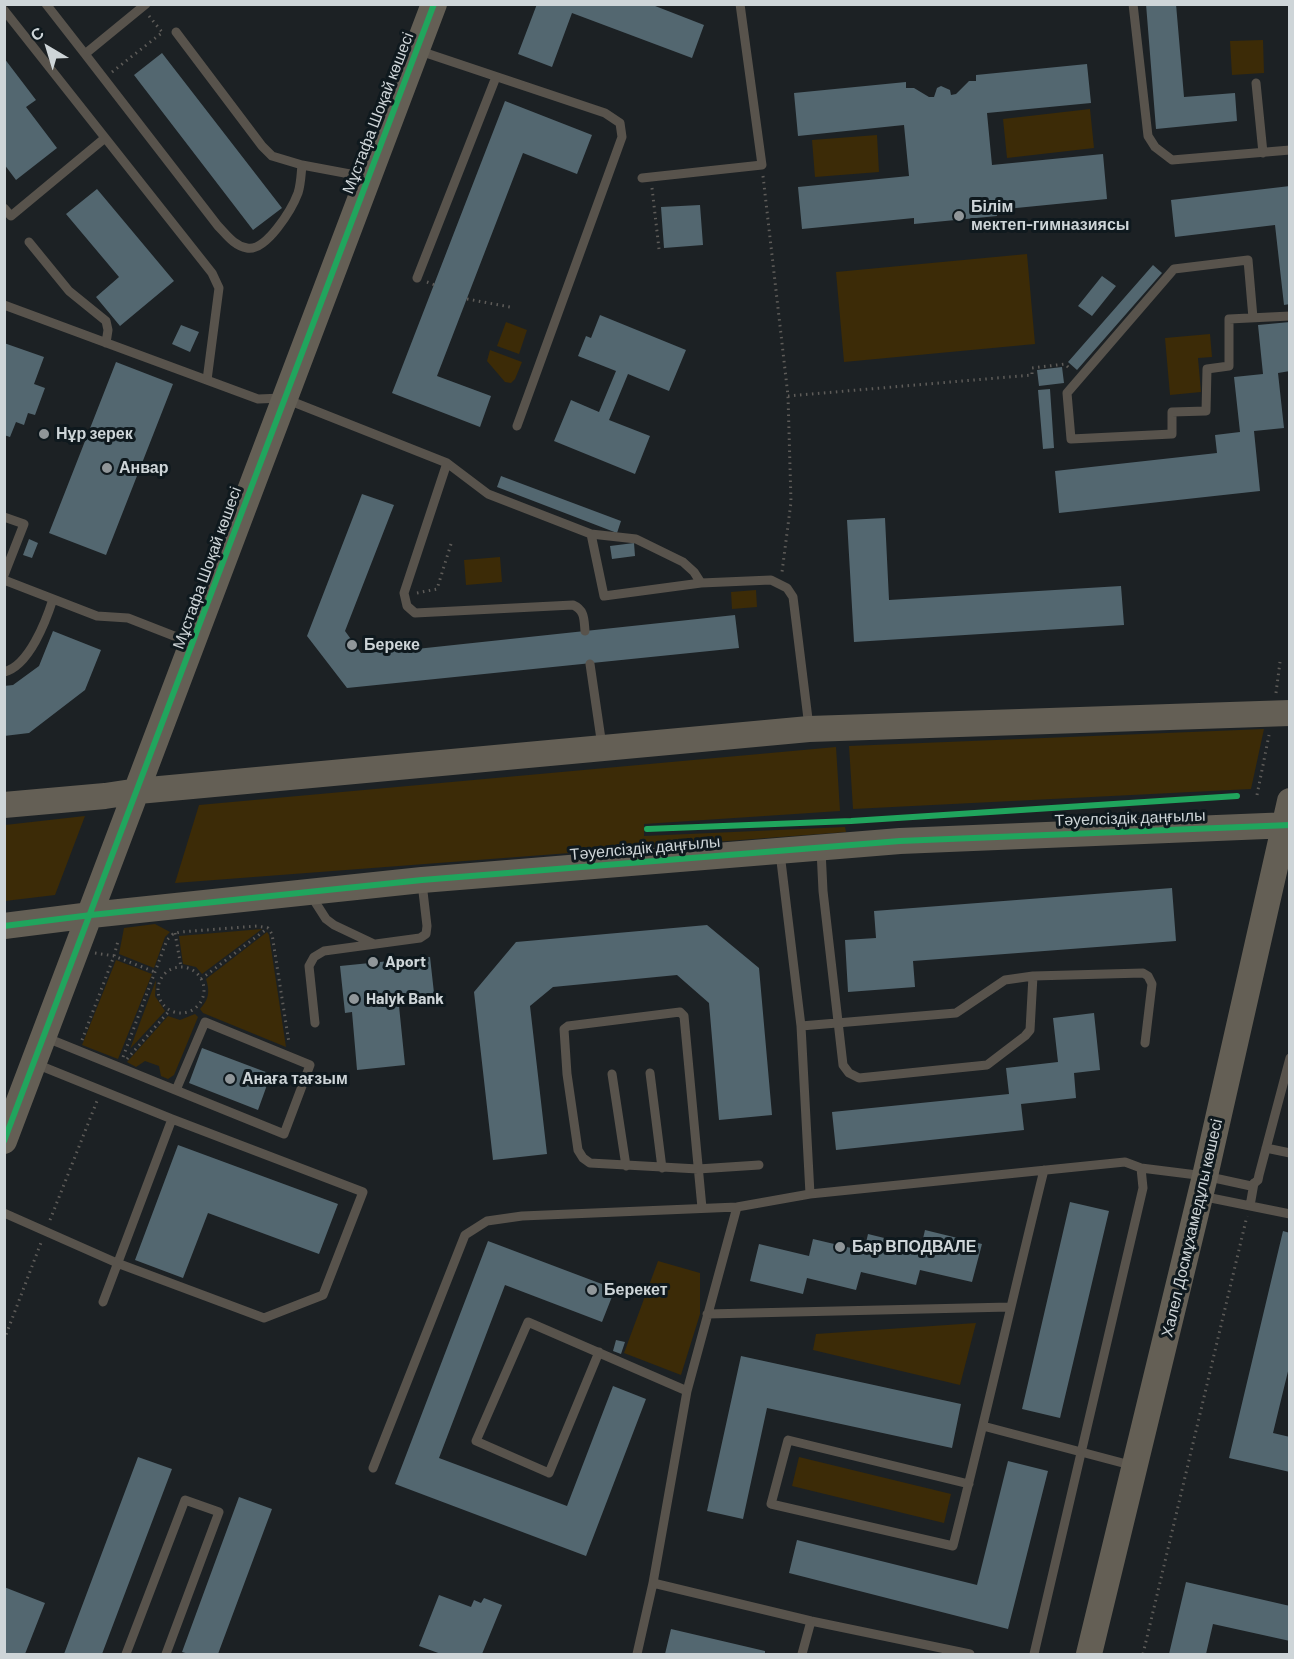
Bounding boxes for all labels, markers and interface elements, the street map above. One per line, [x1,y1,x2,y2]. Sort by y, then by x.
north arrow [18,18,78,78]
text: С [26,22,47,44]
street label: Мұстафа Шоқай көшесі [338,30,418,196]
place label: Білім мектеп-гимназиясы [971,197,1129,235]
marker: Білім мектеп-гимназиясы [952,209,966,223]
place label: Нұр зерек [56,424,133,444]
marker: Нұр зерек [37,427,51,441]
place label: Анвар [119,458,169,478]
marker: Анвар [100,461,114,475]
street label: Мұстафа Шоқай көшесі [169,484,245,652]
place label: Береке [364,635,420,655]
marker: Береке [345,638,359,652]
street label: Тәуелсіздік даңғылы [1054,806,1206,830]
street label: Тәуелсіздік даңғылы [569,832,721,864]
place label: Aport [385,952,426,972]
marker: Aport [366,955,380,969]
place label: Halyk Bank [366,989,444,1009]
marker: Halyk Bank [347,992,361,1006]
place label: Анаға тағзым [242,1069,348,1089]
marker: Анаға тағзым [223,1072,237,1086]
street label: Халел Досмұхамедұлы көшесі [1158,1117,1226,1339]
place label: Бар ВПОДВАЛЕ [852,1237,976,1257]
marker: Бар ВПОДВАЛЕ [833,1240,847,1254]
place label: Берекет [604,1280,668,1300]
marker: Берекет [585,1283,599,1297]

